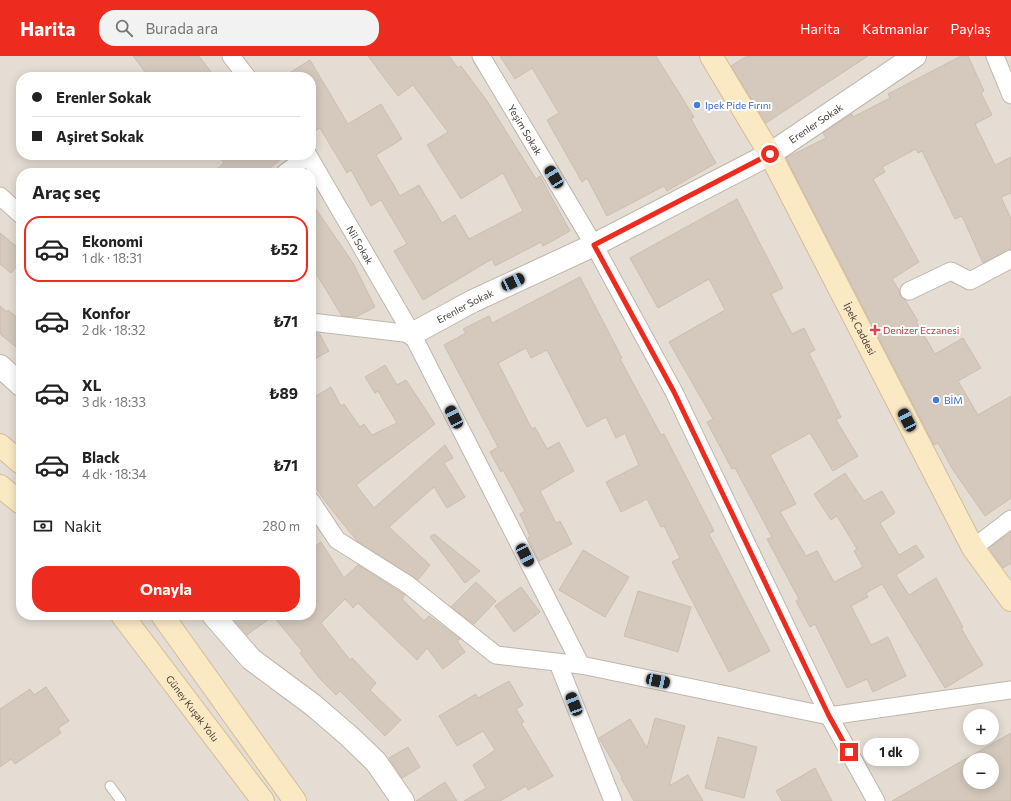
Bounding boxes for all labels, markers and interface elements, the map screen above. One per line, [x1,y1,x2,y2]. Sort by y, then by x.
search box [99,10,379,46]
text: Harita [20,17,75,40]
icon: search [113,17,135,39]
text: Burada ara [145,19,218,37]
text: Harita [800,20,840,37]
text: Katmanlar [862,20,929,37]
text: Paylaş [951,20,991,37]
text: Erenler Sokak [56,88,152,106]
place label: Ipek Pide Fırını [705,99,771,111]
marker: Ipek Pide Fırını [692,100,702,110]
street label: Erenler Sokak [786,100,845,146]
street label: Yeşim Sokak [505,102,545,158]
text: Aşiret Sokak [56,127,144,145]
route start [761,145,779,163]
car [543,164,565,190]
text: Araç seç [32,181,100,203]
street label: Nil Sokak [344,224,376,267]
icon: car [34,231,70,267]
text: Ekonomi [82,232,143,250]
text: ₺52 [270,240,298,258]
text: 1 dk · 18:31 [82,250,142,266]
car [500,271,526,293]
street label: Erenler Sokak [434,286,496,326]
street label: İpek Caddesi [842,301,879,357]
icon: car [34,303,70,339]
text: Konfor [82,304,131,322]
text: ₺71 [273,312,298,330]
text: 2 dk · 18:32 [82,322,145,338]
place label: Denizer Eczanesi [883,324,959,336]
marker: Denizer Eczanesi [870,325,880,335]
icon: car [34,375,70,411]
text: XL [82,376,101,394]
text: ₺89 [269,384,298,402]
text: 3 dk · 18:33 [82,394,146,410]
place label: BİM [944,394,963,406]
marker: BİM [931,395,941,405]
car [443,404,465,430]
car [896,407,918,433]
icon: car [34,447,70,483]
text: Black [82,448,120,466]
text: ₺71 [273,456,298,474]
text: 4 dk · 18:34 [82,466,147,482]
icon: cash [32,515,54,537]
text: Nakit [64,517,101,535]
text: 280 m [263,518,300,534]
car [514,542,536,568]
button: Onayla [32,566,300,612]
street label: Güney Kuşak Yolu [164,673,222,744]
car [645,673,671,689]
car [564,691,584,717]
map controls [963,709,999,789]
button: + [963,709,999,745]
callout: 1 dk [863,738,919,766]
route end [840,743,858,761]
text: 1 dk [879,744,903,760]
button: − [963,753,999,789]

